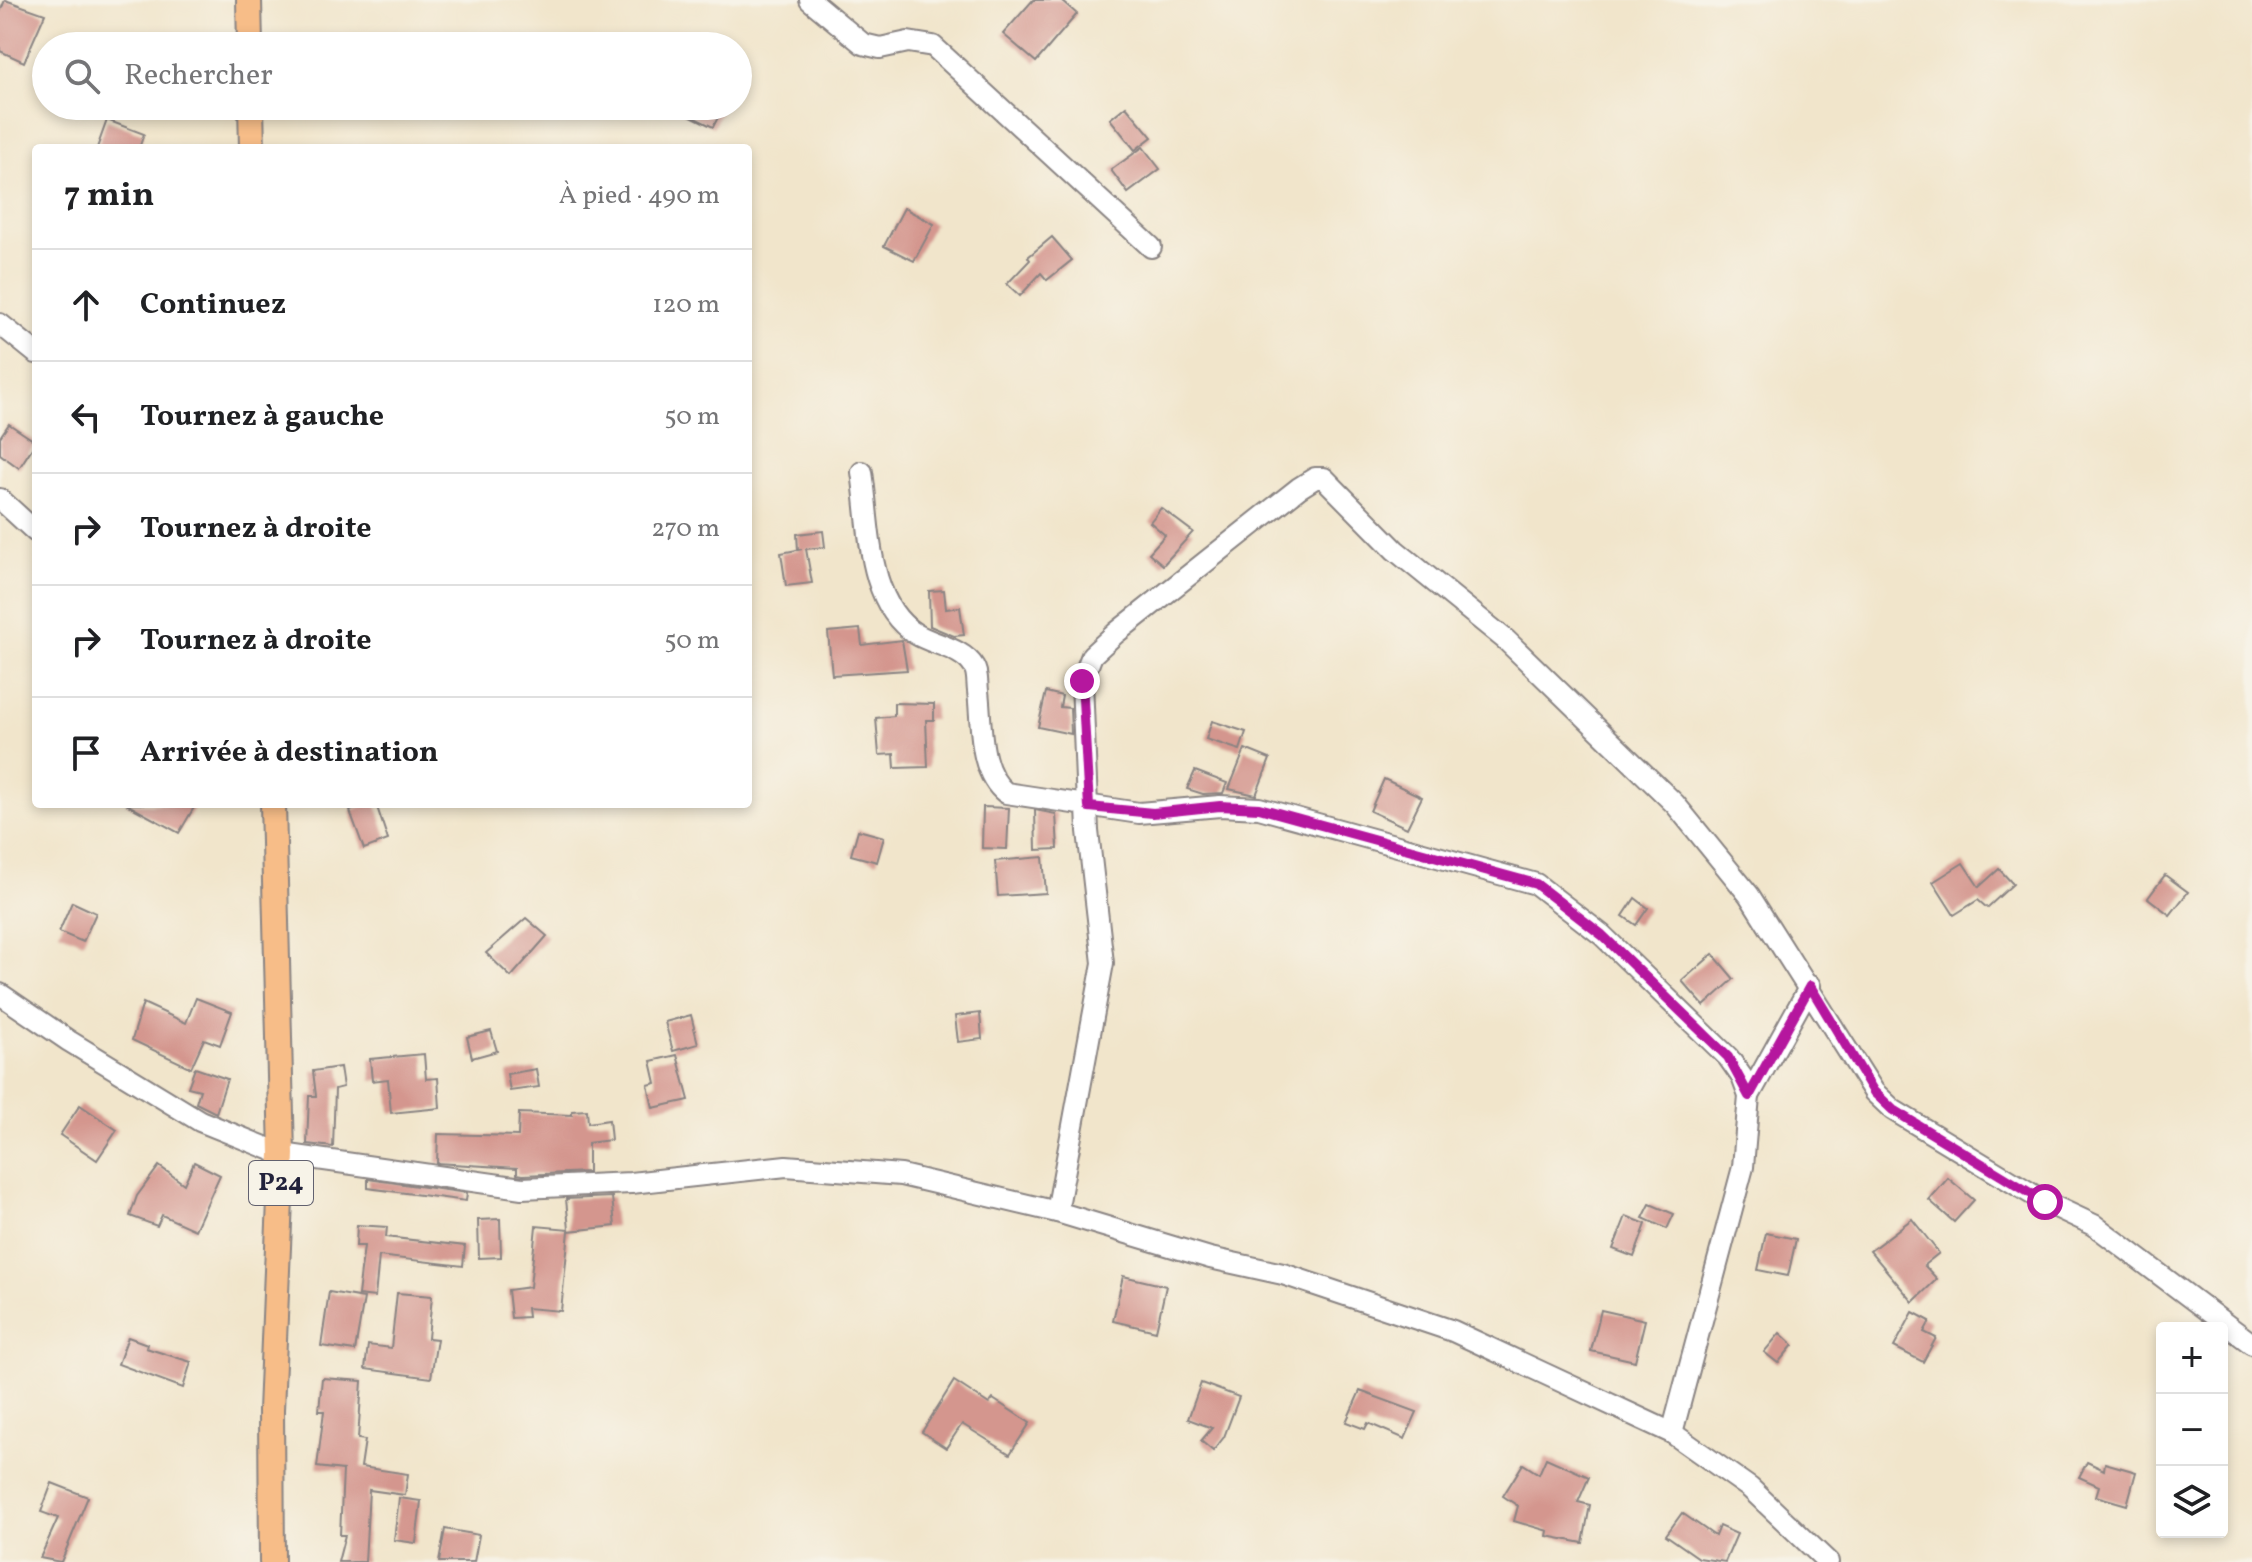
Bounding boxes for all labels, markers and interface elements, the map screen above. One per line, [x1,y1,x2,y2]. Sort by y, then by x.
search box [32,32,752,120]
icon: search [60,54,104,98]
text: Rechercher [124,55,273,97]
text: 7 min [64,173,154,220]
text: À pied · 490 m [559,178,720,214]
icon: ahead [64,283,108,327]
text: Continuez [140,284,286,326]
text: 120 m [652,287,720,323]
icon: left [64,395,108,439]
text: Tournez à gauche [140,396,384,438]
text: 50 m [664,399,720,435]
icon: right [64,507,108,551]
text: Tournez à droite [140,508,372,550]
text: 270 m [651,511,720,547]
icon: right [64,619,108,663]
text: Tournez à droite [140,620,372,662]
text: 50 m [664,623,720,659]
route end [1064,663,1100,699]
icon: arrive [64,731,108,775]
text: Arrivée à destination [140,732,439,774]
road number: P24 [249,1161,313,1205]
route start [2027,1184,2063,1220]
map controls [2156,1322,2228,1538]
button: + [2156,1322,2228,1394]
button: − [2156,1394,2228,1466]
button: layers [2156,1466,2228,1538]

